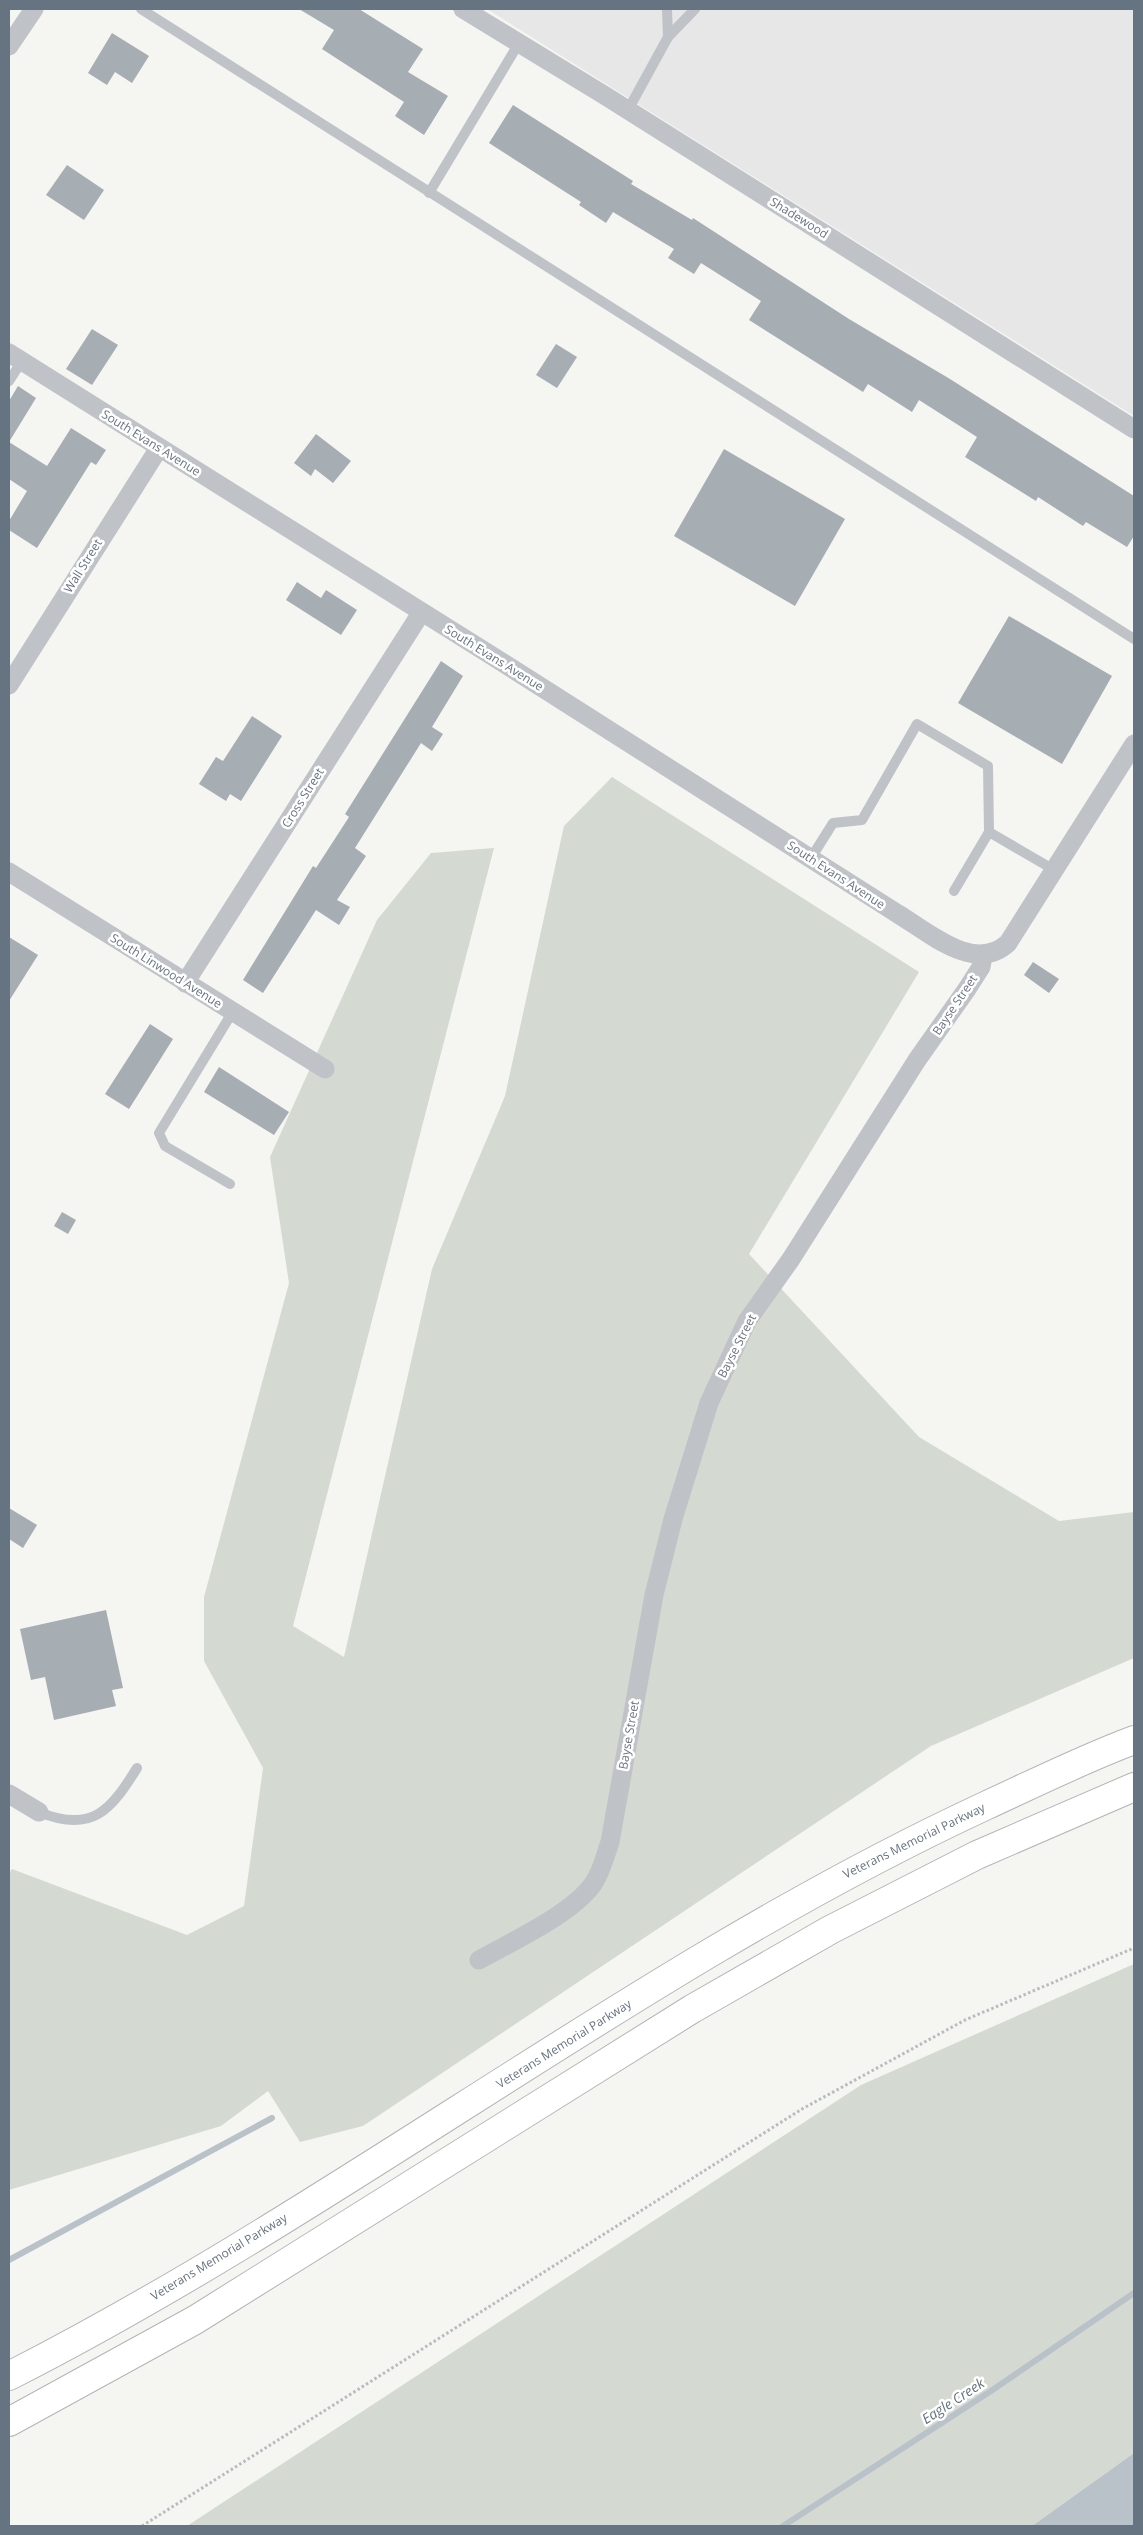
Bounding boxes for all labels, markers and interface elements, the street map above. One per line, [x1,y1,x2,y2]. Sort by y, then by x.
street label: Shadewood [767,193,832,242]
street label: South Evans Avenue [99,405,204,480]
street label: Wall Street [59,536,106,596]
street label: South Evans Avenue [442,620,547,695]
street label: Cross Street [277,764,328,831]
street label: South Evans Avenue [784,837,889,913]
street label: South Linwood Avenue [107,929,225,1012]
street label: Bayse Street [928,971,981,1038]
street label: Bayse Street [713,1311,760,1381]
street label: Bayse Street [614,1699,643,1771]
street label: Veterans Memorial Parkway [840,1798,989,1882]
street label: Veterans Memorial Parkway [493,1994,635,2092]
street label: Veterans Memorial Parkway [147,2209,291,2304]
water label: Eagle Creek [918,2373,989,2428]

